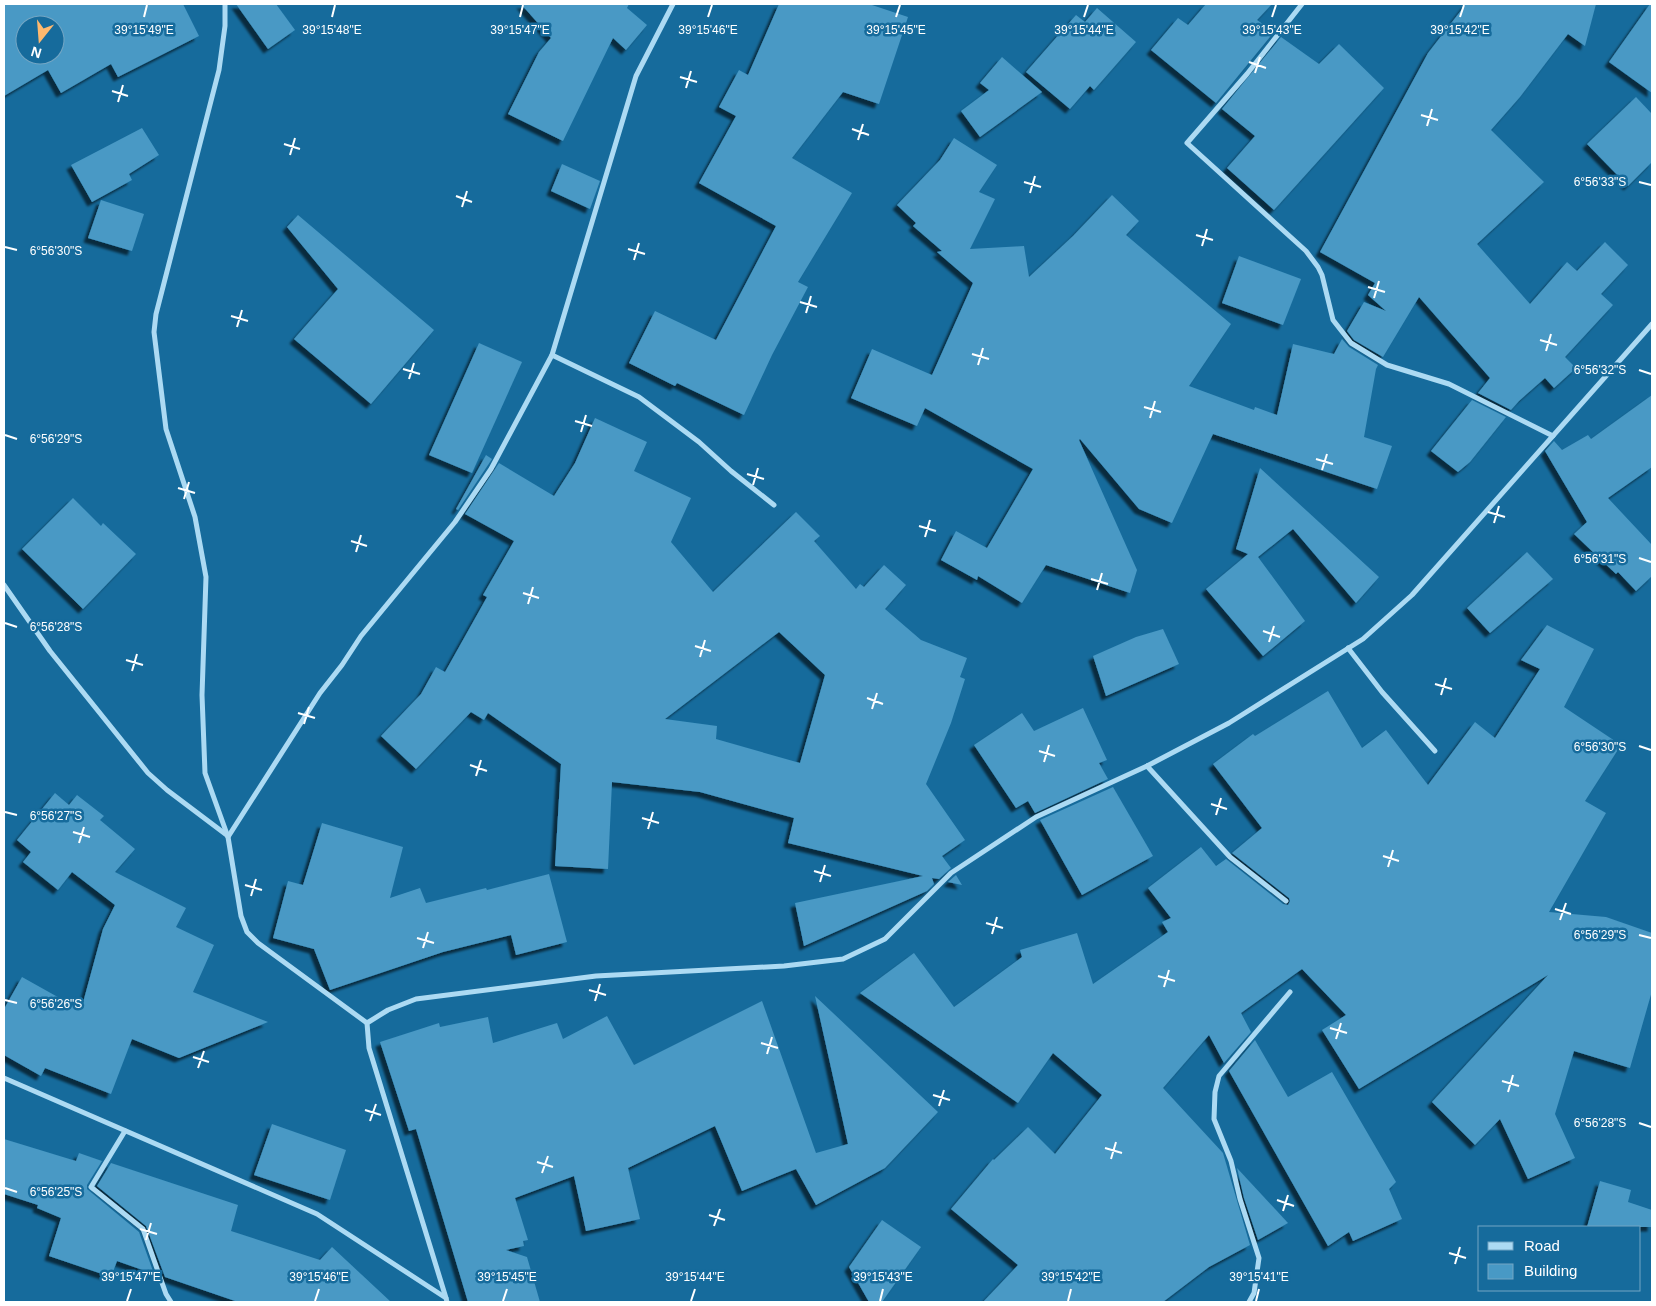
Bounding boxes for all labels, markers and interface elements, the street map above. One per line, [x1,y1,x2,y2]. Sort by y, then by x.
north arrow [15,15,65,65]
text: 39°15'49"E [114,23,174,37]
text: 39°15'48"E [302,23,362,37]
text: 39°15'47"E [490,23,550,37]
text: 39°15'46"E [678,23,738,37]
text: 39°15'45"E [866,23,926,37]
text: 39°15'44"E [1054,23,1114,37]
text: 39°15'43"E [1242,23,1302,37]
text: 39°15'42"E [1430,23,1490,37]
text: N [29,43,43,62]
text: 6°56'33"S [1574,175,1626,189]
text: 6°56'30"S [30,244,82,258]
text: 6°56'32"S [1574,363,1626,377]
text: 6°56'29"S [30,432,82,446]
text: 6°56'31"S [1574,552,1626,566]
text: 6°56'28"S [30,620,82,634]
text: 6°56'30"S [1574,740,1626,754]
text: 6°56'27"S [30,809,82,823]
text: 6°56'29"S [1574,928,1626,942]
text: 6°56'26"S [30,997,82,1011]
text: 6°56'28"S [1574,1116,1626,1130]
text: 6°56'25"S [30,1185,82,1199]
legend [1478,1226,1641,1291]
text: Road [1524,1237,1560,1254]
text: Building [1524,1262,1577,1279]
text: 39°15'47"E [101,1270,161,1284]
text: 39°15'46"E [289,1270,349,1284]
text: 39°15'45"E [477,1270,537,1284]
text: 39°15'44"E [665,1270,725,1284]
text: 39°15'43"E [853,1270,913,1284]
text: 39°15'42"E [1041,1270,1101,1284]
text: 39°15'41"E [1229,1270,1289,1284]

